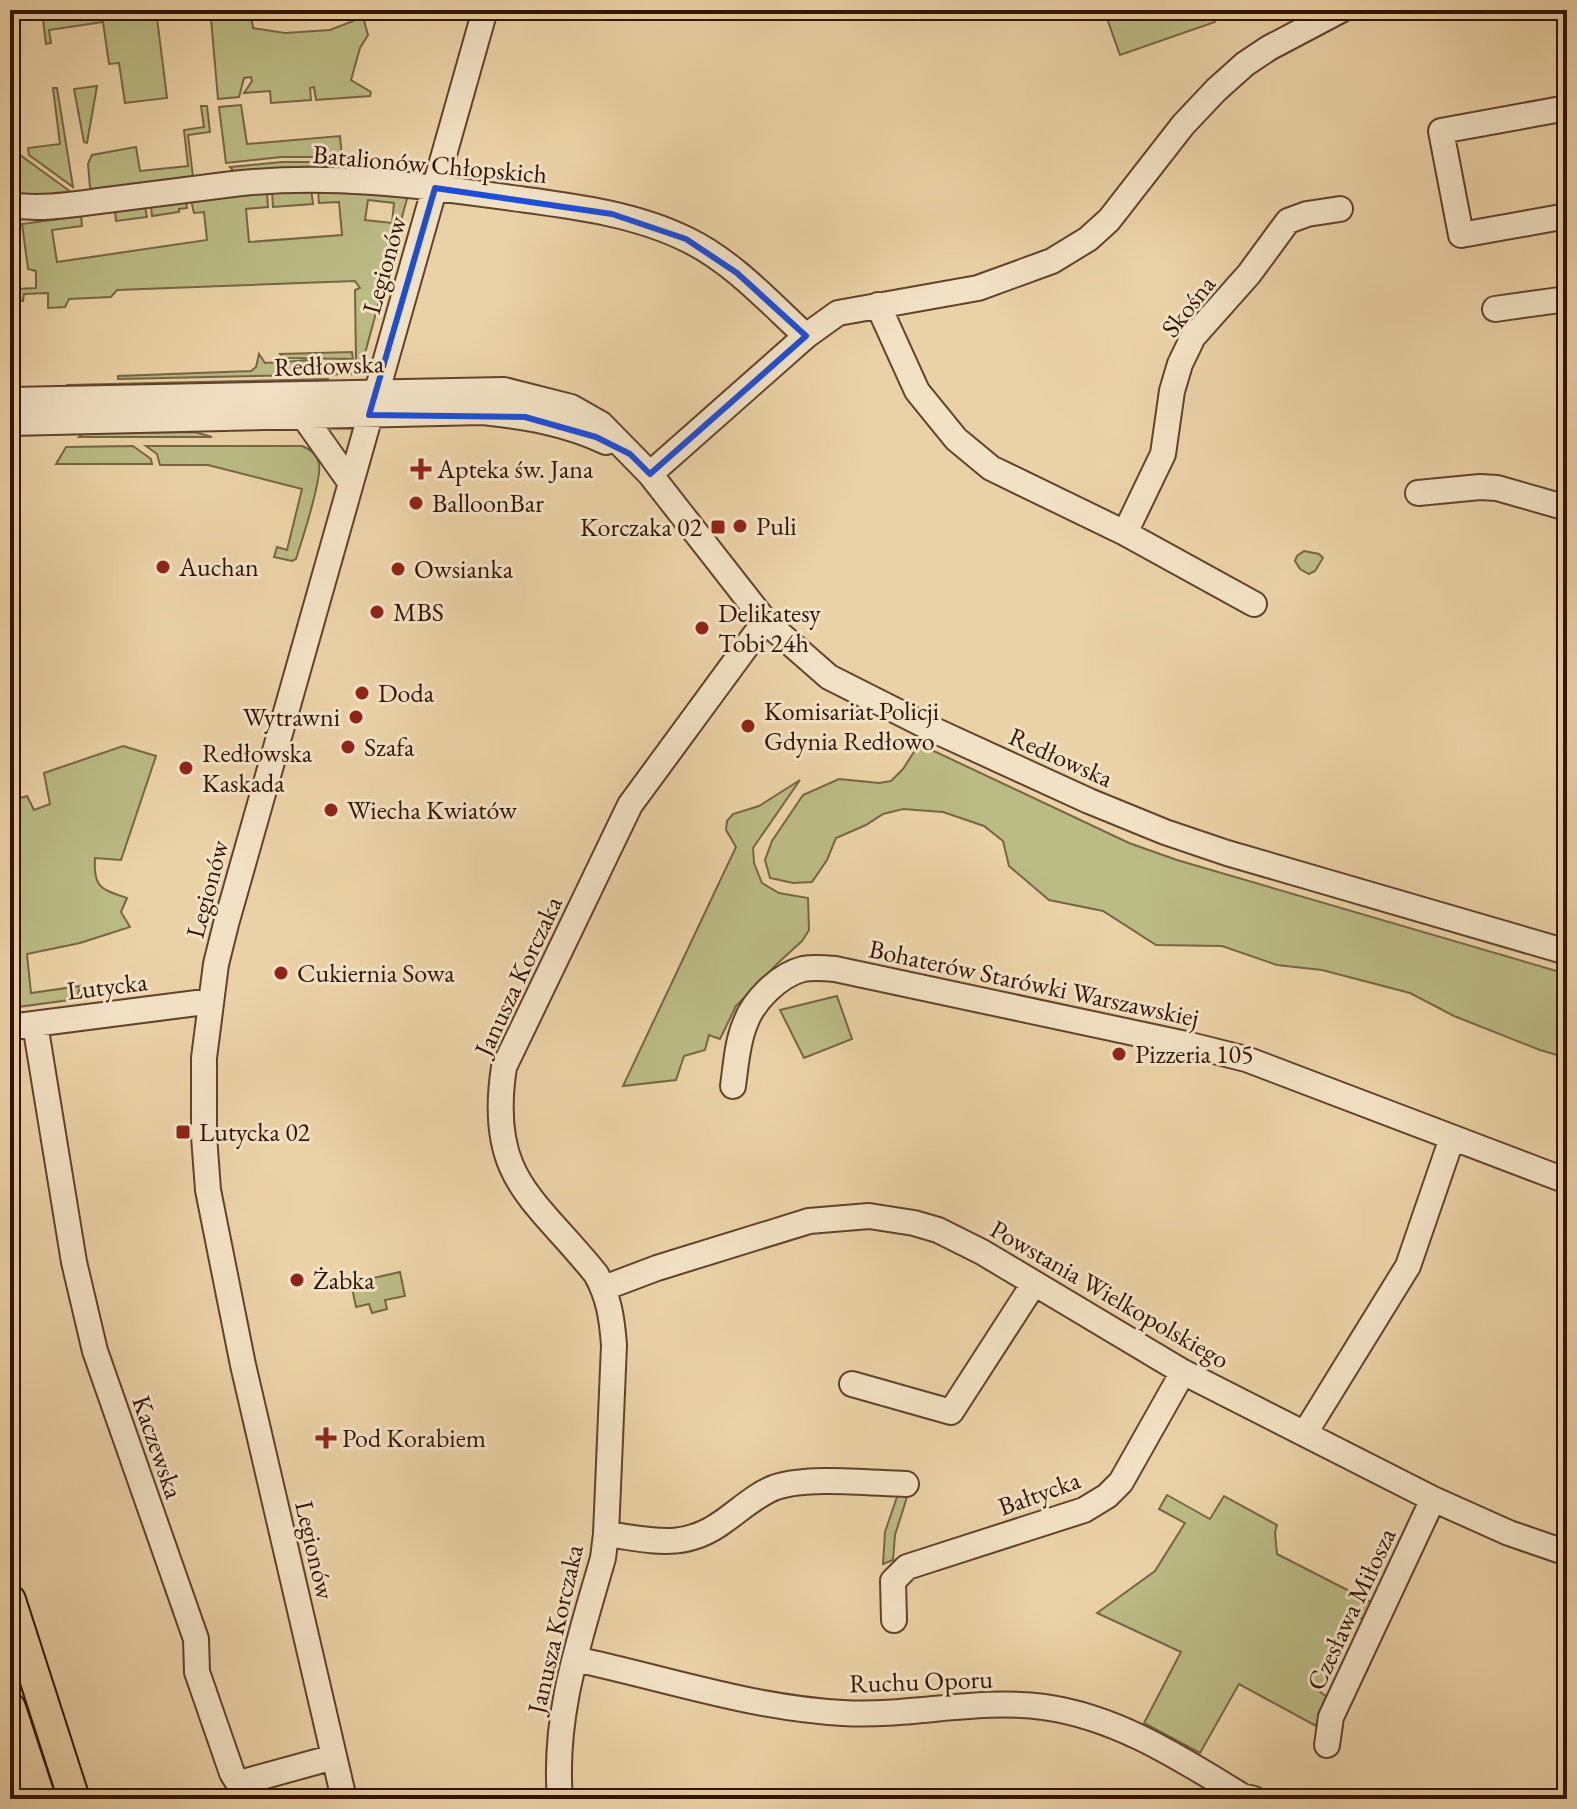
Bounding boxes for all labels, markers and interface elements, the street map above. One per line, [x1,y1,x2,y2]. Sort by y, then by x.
street label: Batalionów Chłopskich [311,137,549,191]
street label: Legionów [354,212,414,318]
street label: Skośna [1153,268,1223,344]
street label: Redłowska [273,346,385,384]
place label: Apteka św. Jana [436,452,594,486]
marker: Apteka św. Jana [412,460,430,478]
place label: BalloonBar [432,486,544,520]
marker: BalloonBar [407,494,425,512]
place label: Puli [756,509,797,543]
place label: Korczaka 02 [580,510,703,544]
marker: Puli [731,517,749,535]
marker: Korczaka 02 [709,518,727,536]
place label: Auchan [178,550,259,584]
place label: Owsianka [414,552,514,586]
marker: Auchan [154,558,172,576]
marker: Owsianka [389,560,407,578]
place label: MBS [393,595,444,629]
place label: Delikatesy Tobi 24h [718,596,821,660]
marker: MBS [368,603,386,621]
marker: Delikatesy Tobi 24h [693,619,711,637]
place label: Doda [378,676,435,710]
marker: Doda [353,684,371,702]
place label: Komisariat Policji Gdynia Redłowo [764,694,939,758]
place label: Wytrawni [243,700,340,734]
marker: Wytrawni [347,708,365,726]
marker: Komisariat Policji Gdynia Redłowo [739,717,757,735]
street label: Redłowska [1004,719,1119,795]
place label: Szafa [364,730,415,764]
place label: Redłowska Kaskada [202,736,313,800]
marker: Szafa [339,738,357,756]
marker: Redłowska Kaskada [177,759,195,777]
place label: Wiecha Kwiatów [347,793,517,827]
marker: Wiecha Kwiatów [322,801,340,819]
street label: Legionów [178,836,236,942]
street label: Janusza Korczaka [465,890,570,1063]
street label: Bohaterów Starówki Warszawskiej [866,931,1202,1035]
place label: Cukiernia Sowa [297,956,455,990]
street label: Lutycka [65,964,150,1008]
marker: Cukiernia Sowa [272,964,290,982]
place label: Pizzeria 105 [1135,1037,1254,1071]
marker: Pizzeria 105 [1110,1045,1128,1063]
place label: Lutycka 02 [199,1115,311,1149]
marker: Lutycka 02 [174,1123,192,1141]
street label: Powstania Wielkopolskiego [984,1212,1236,1376]
place label: Żabka [313,1263,375,1297]
marker: Żabka [288,1271,306,1289]
street label: Kaczewska [125,1391,192,1504]
place label: Pod Korabiem [342,1421,486,1455]
marker: Pod Korabiem [317,1429,335,1447]
street label: Bałtycka [993,1462,1085,1524]
street label: Legionów [287,1498,343,1603]
street label: Czesława Miłosza [1299,1522,1404,1696]
street label: Janusza Korczaka [519,1541,591,1719]
street label: Ruchu Oporu [849,1661,994,1700]

